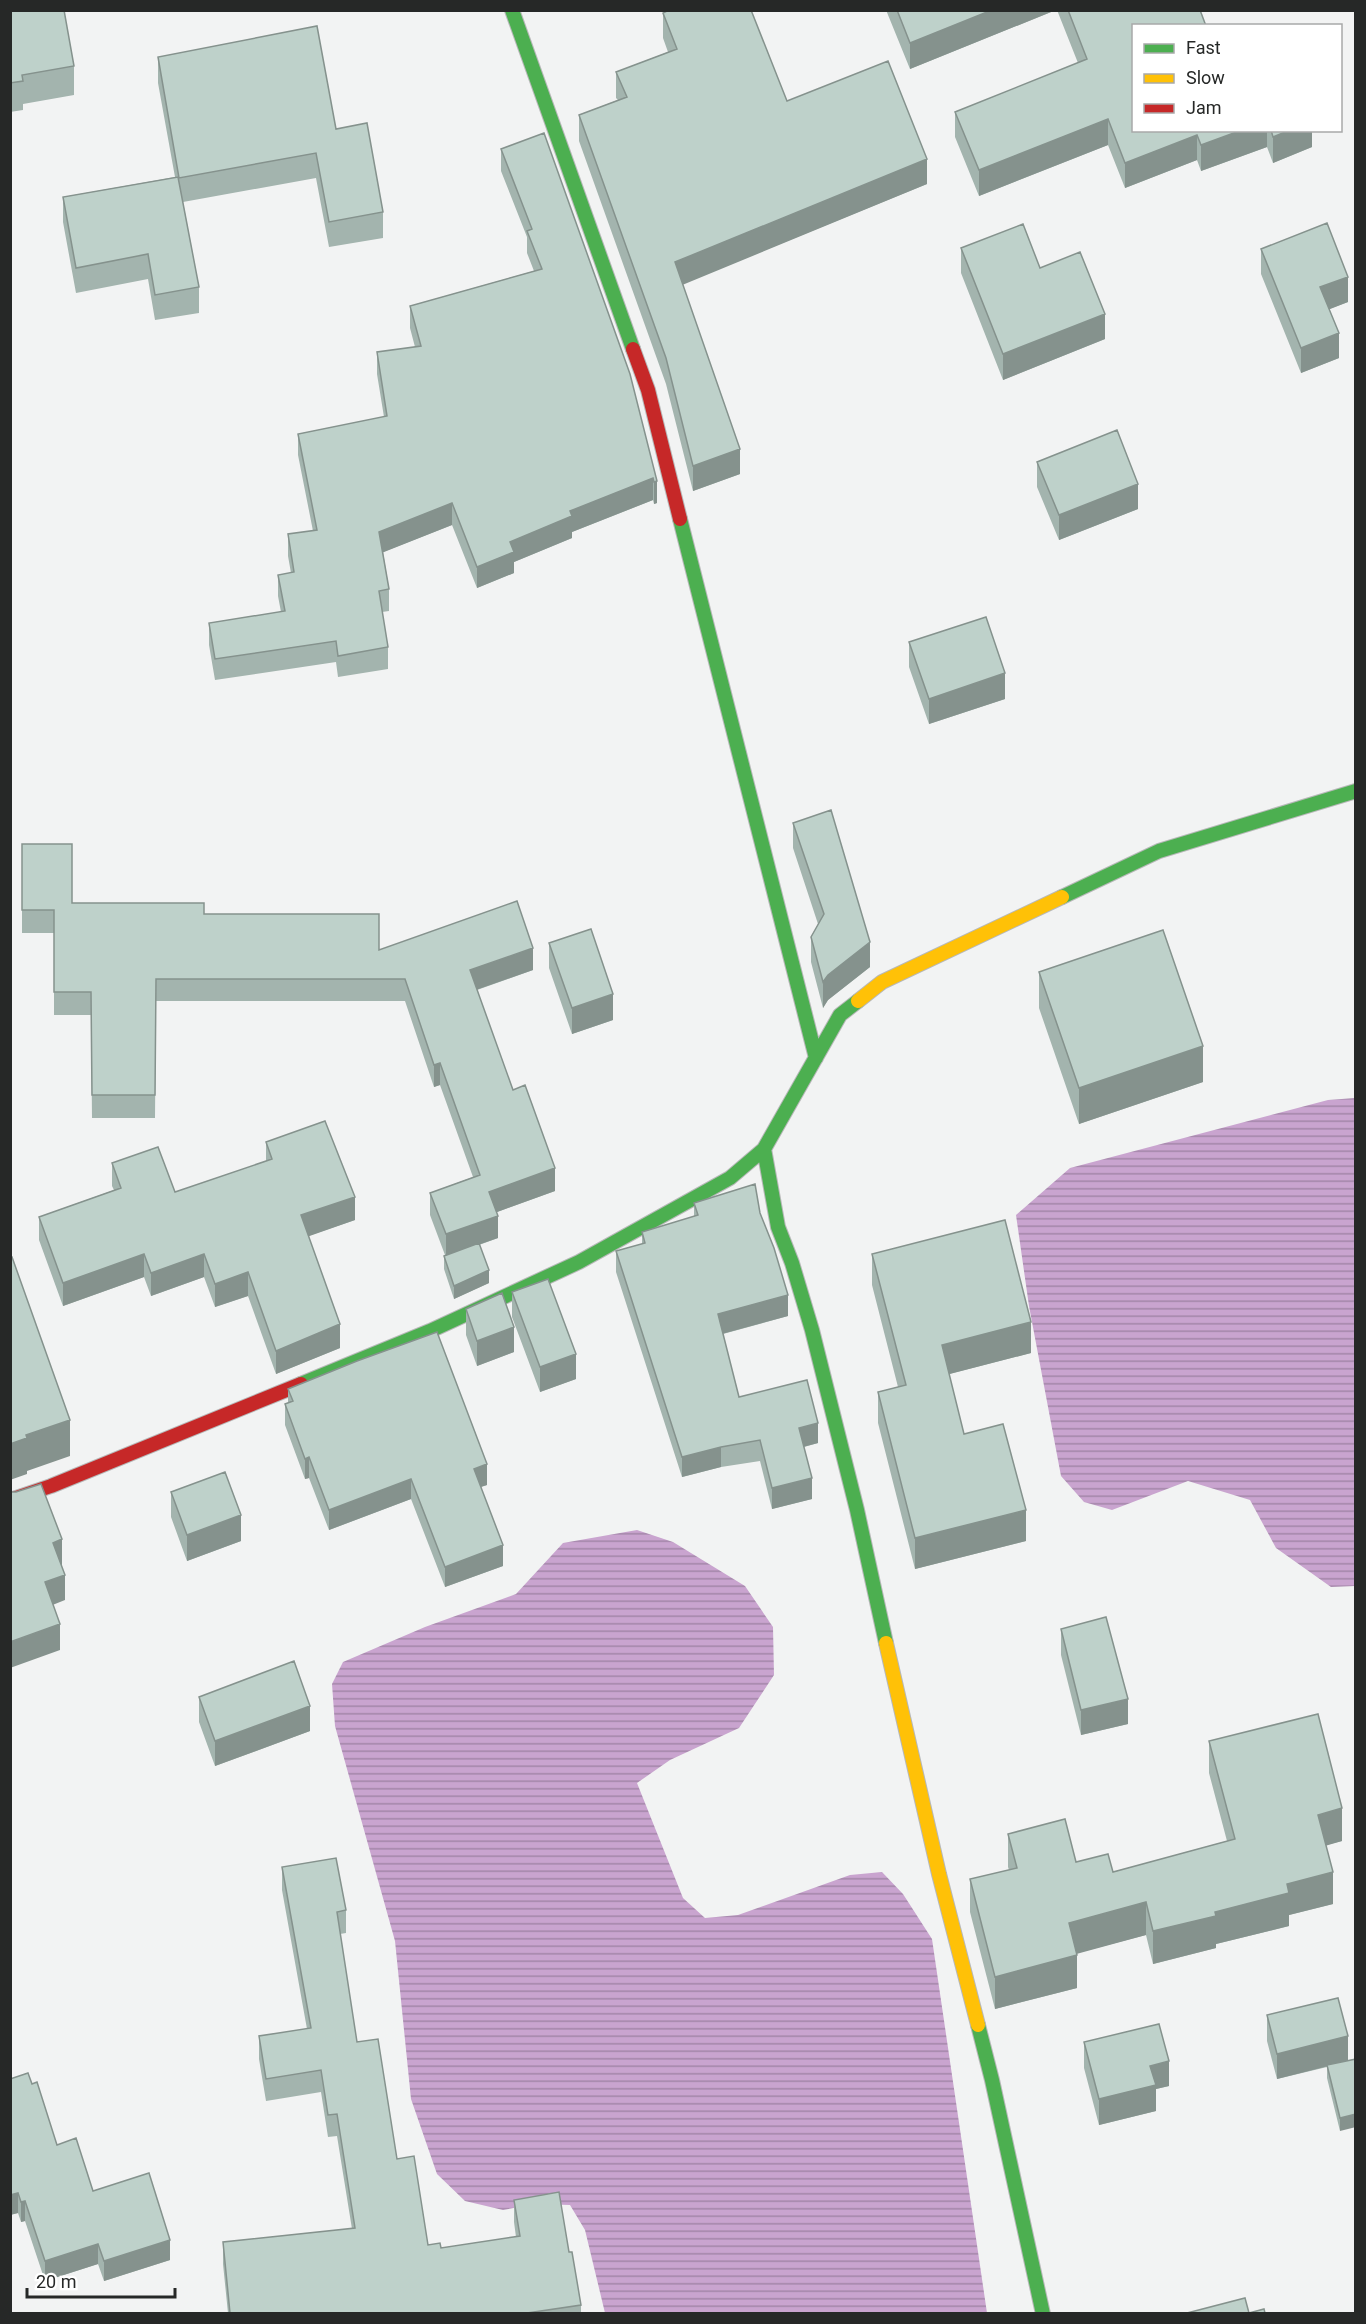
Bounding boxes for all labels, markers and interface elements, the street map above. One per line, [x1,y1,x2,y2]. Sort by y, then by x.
legend [1132,24,1342,132]
text: Fast [1186,37,1221,58]
text: Slow [1186,67,1225,88]
text: Jam [1186,97,1222,118]
scale bar [27,2261,176,2299]
text: 20 m [36,2271,76,2292]

